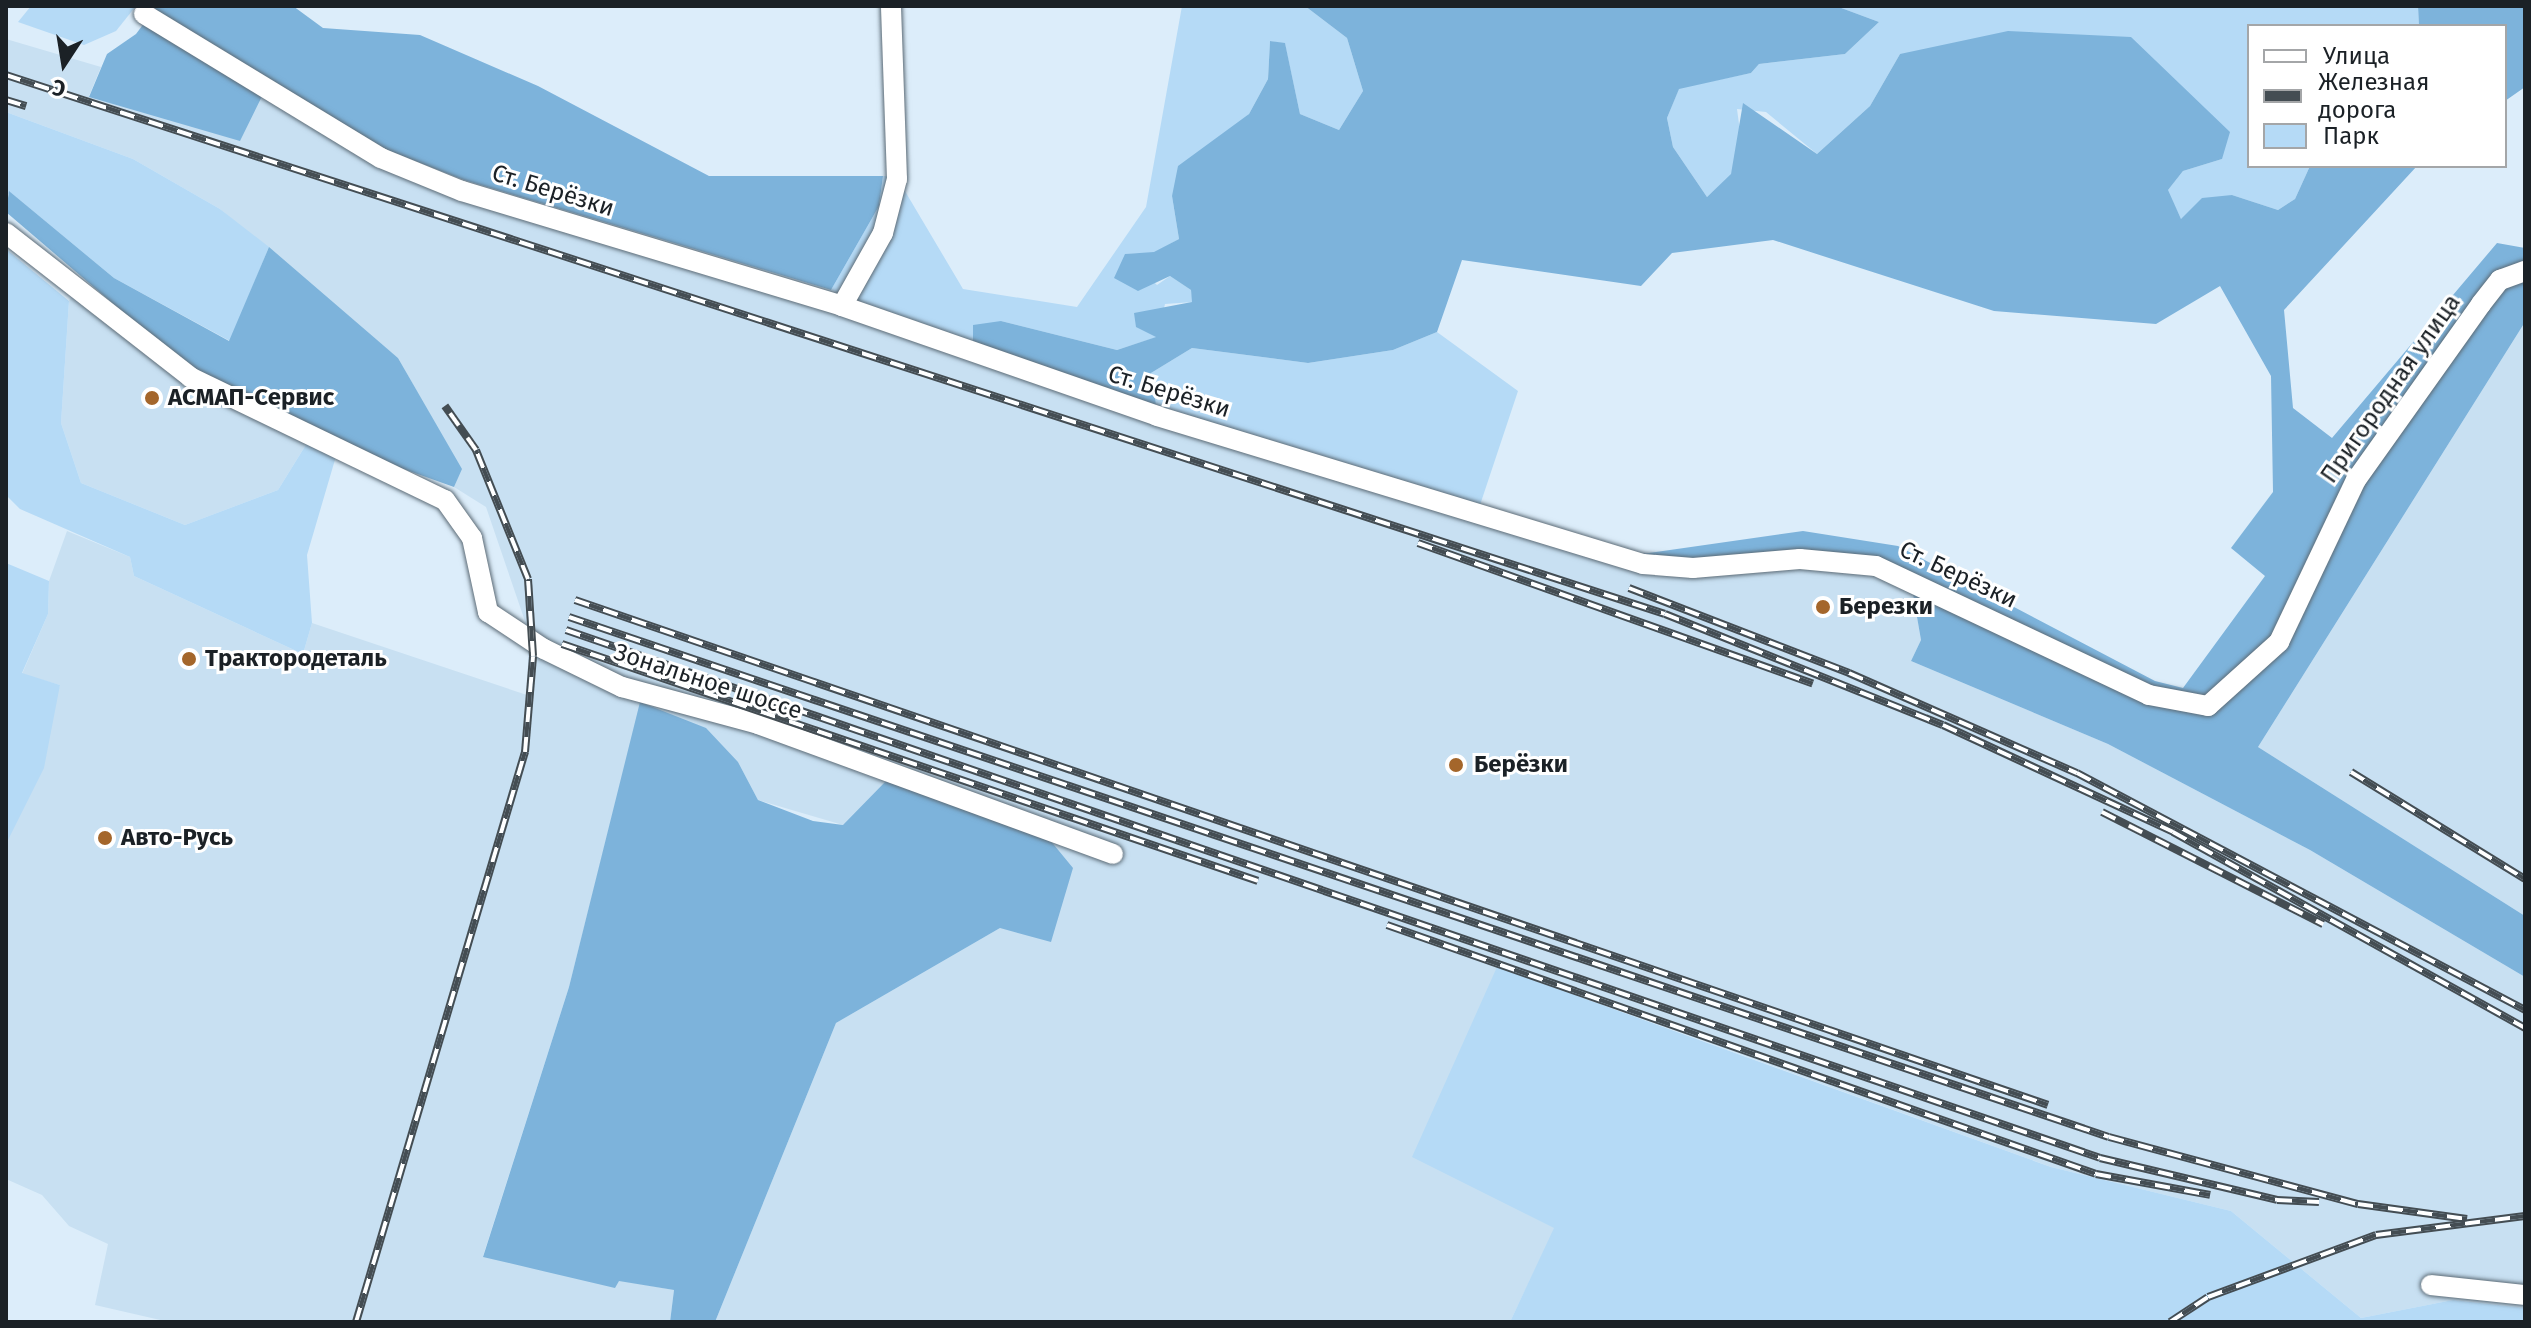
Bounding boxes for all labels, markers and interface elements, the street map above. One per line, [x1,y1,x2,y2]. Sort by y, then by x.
north arrow [24,24,104,104]
legend [2247,24,2507,168]
text: Улица [2323,42,2390,70]
text: Железная дорога [2318,68,2429,124]
text: С [50,73,68,102]
text: Парк [2323,122,2379,150]
street label: Ст. Берёзки [488,159,618,223]
street label: Пригородная улица [2315,289,2467,489]
street label: Ст. Берёзки [1104,360,1234,424]
place label: АСМАП-Сервис [168,384,334,412]
marker: АСМАП-Сервис [143,389,161,407]
street label: Ст. Берёзки [1895,535,2021,615]
place label: Березки [1839,593,1933,621]
marker: Березки [1814,598,1832,616]
street label: Зональное шоссе [610,638,806,726]
place label: Трактородеталь [205,645,387,673]
marker: Трактородеталь [180,650,198,668]
place label: Берёзки [1474,751,1568,779]
marker: Берёзки [1445,754,1467,776]
place label: Авто-Русь [121,824,233,852]
marker: Авто-Русь [96,829,114,847]

